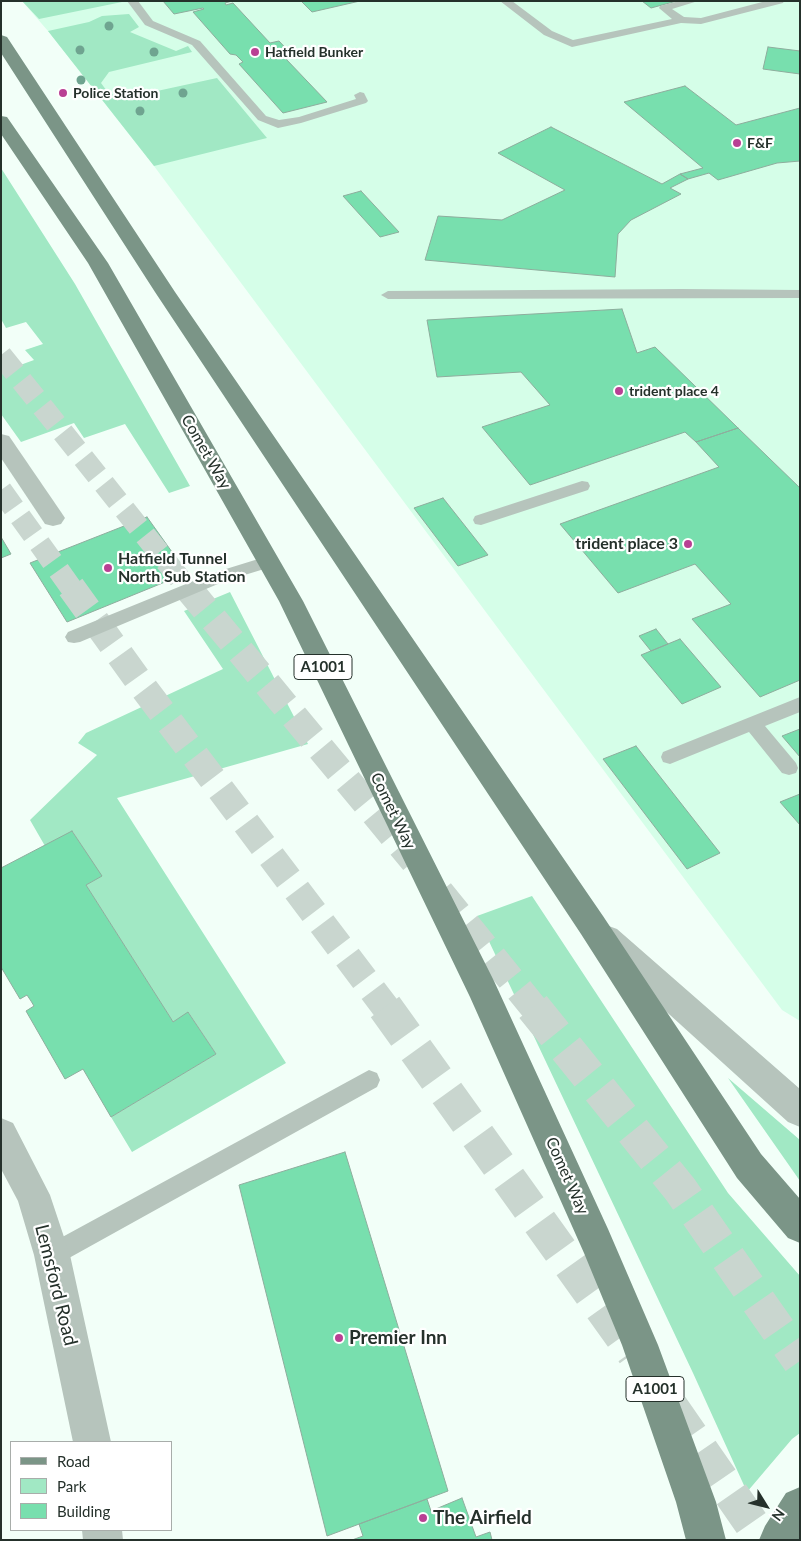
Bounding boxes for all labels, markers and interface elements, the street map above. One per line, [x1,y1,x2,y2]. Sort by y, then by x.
place label: Hatfield Bunker [265,44,363,60]
marker: Hatfield Bunker [249,46,261,58]
place label: Police Station [73,85,158,101]
marker: Police Station [57,87,69,99]
place label: F&F [747,135,773,151]
marker: F&F [731,137,743,149]
place label: trident place 4 [629,383,719,399]
marker: trident place 4 [613,385,625,397]
street label: Comet Way [177,411,235,493]
place label: trident place 3 [575,534,678,554]
marker: trident place 3 [682,538,694,550]
place label: Hatfield Tunnel North Sub Station [118,549,246,587]
marker: Hatfield Tunnel North Sub Station [102,562,114,574]
road number: A1001 [294,654,352,680]
street label: Comet Way [366,770,420,852]
street label: Comet Way [541,1134,593,1218]
street label: Lemsford Road [30,1222,82,1348]
place label: Premier Inn [349,1327,447,1349]
marker: Premier Inn [333,1332,345,1344]
road number: A1001 [626,1376,684,1402]
legend [10,1441,172,1531]
text: Road [57,1452,90,1470]
text: Park [57,1477,86,1495]
north arrow [741,1481,791,1531]
text: Building [57,1502,110,1520]
text: N [768,1506,789,1524]
place label: The Airfield [433,1507,532,1529]
marker: The Airfield [417,1512,429,1524]

